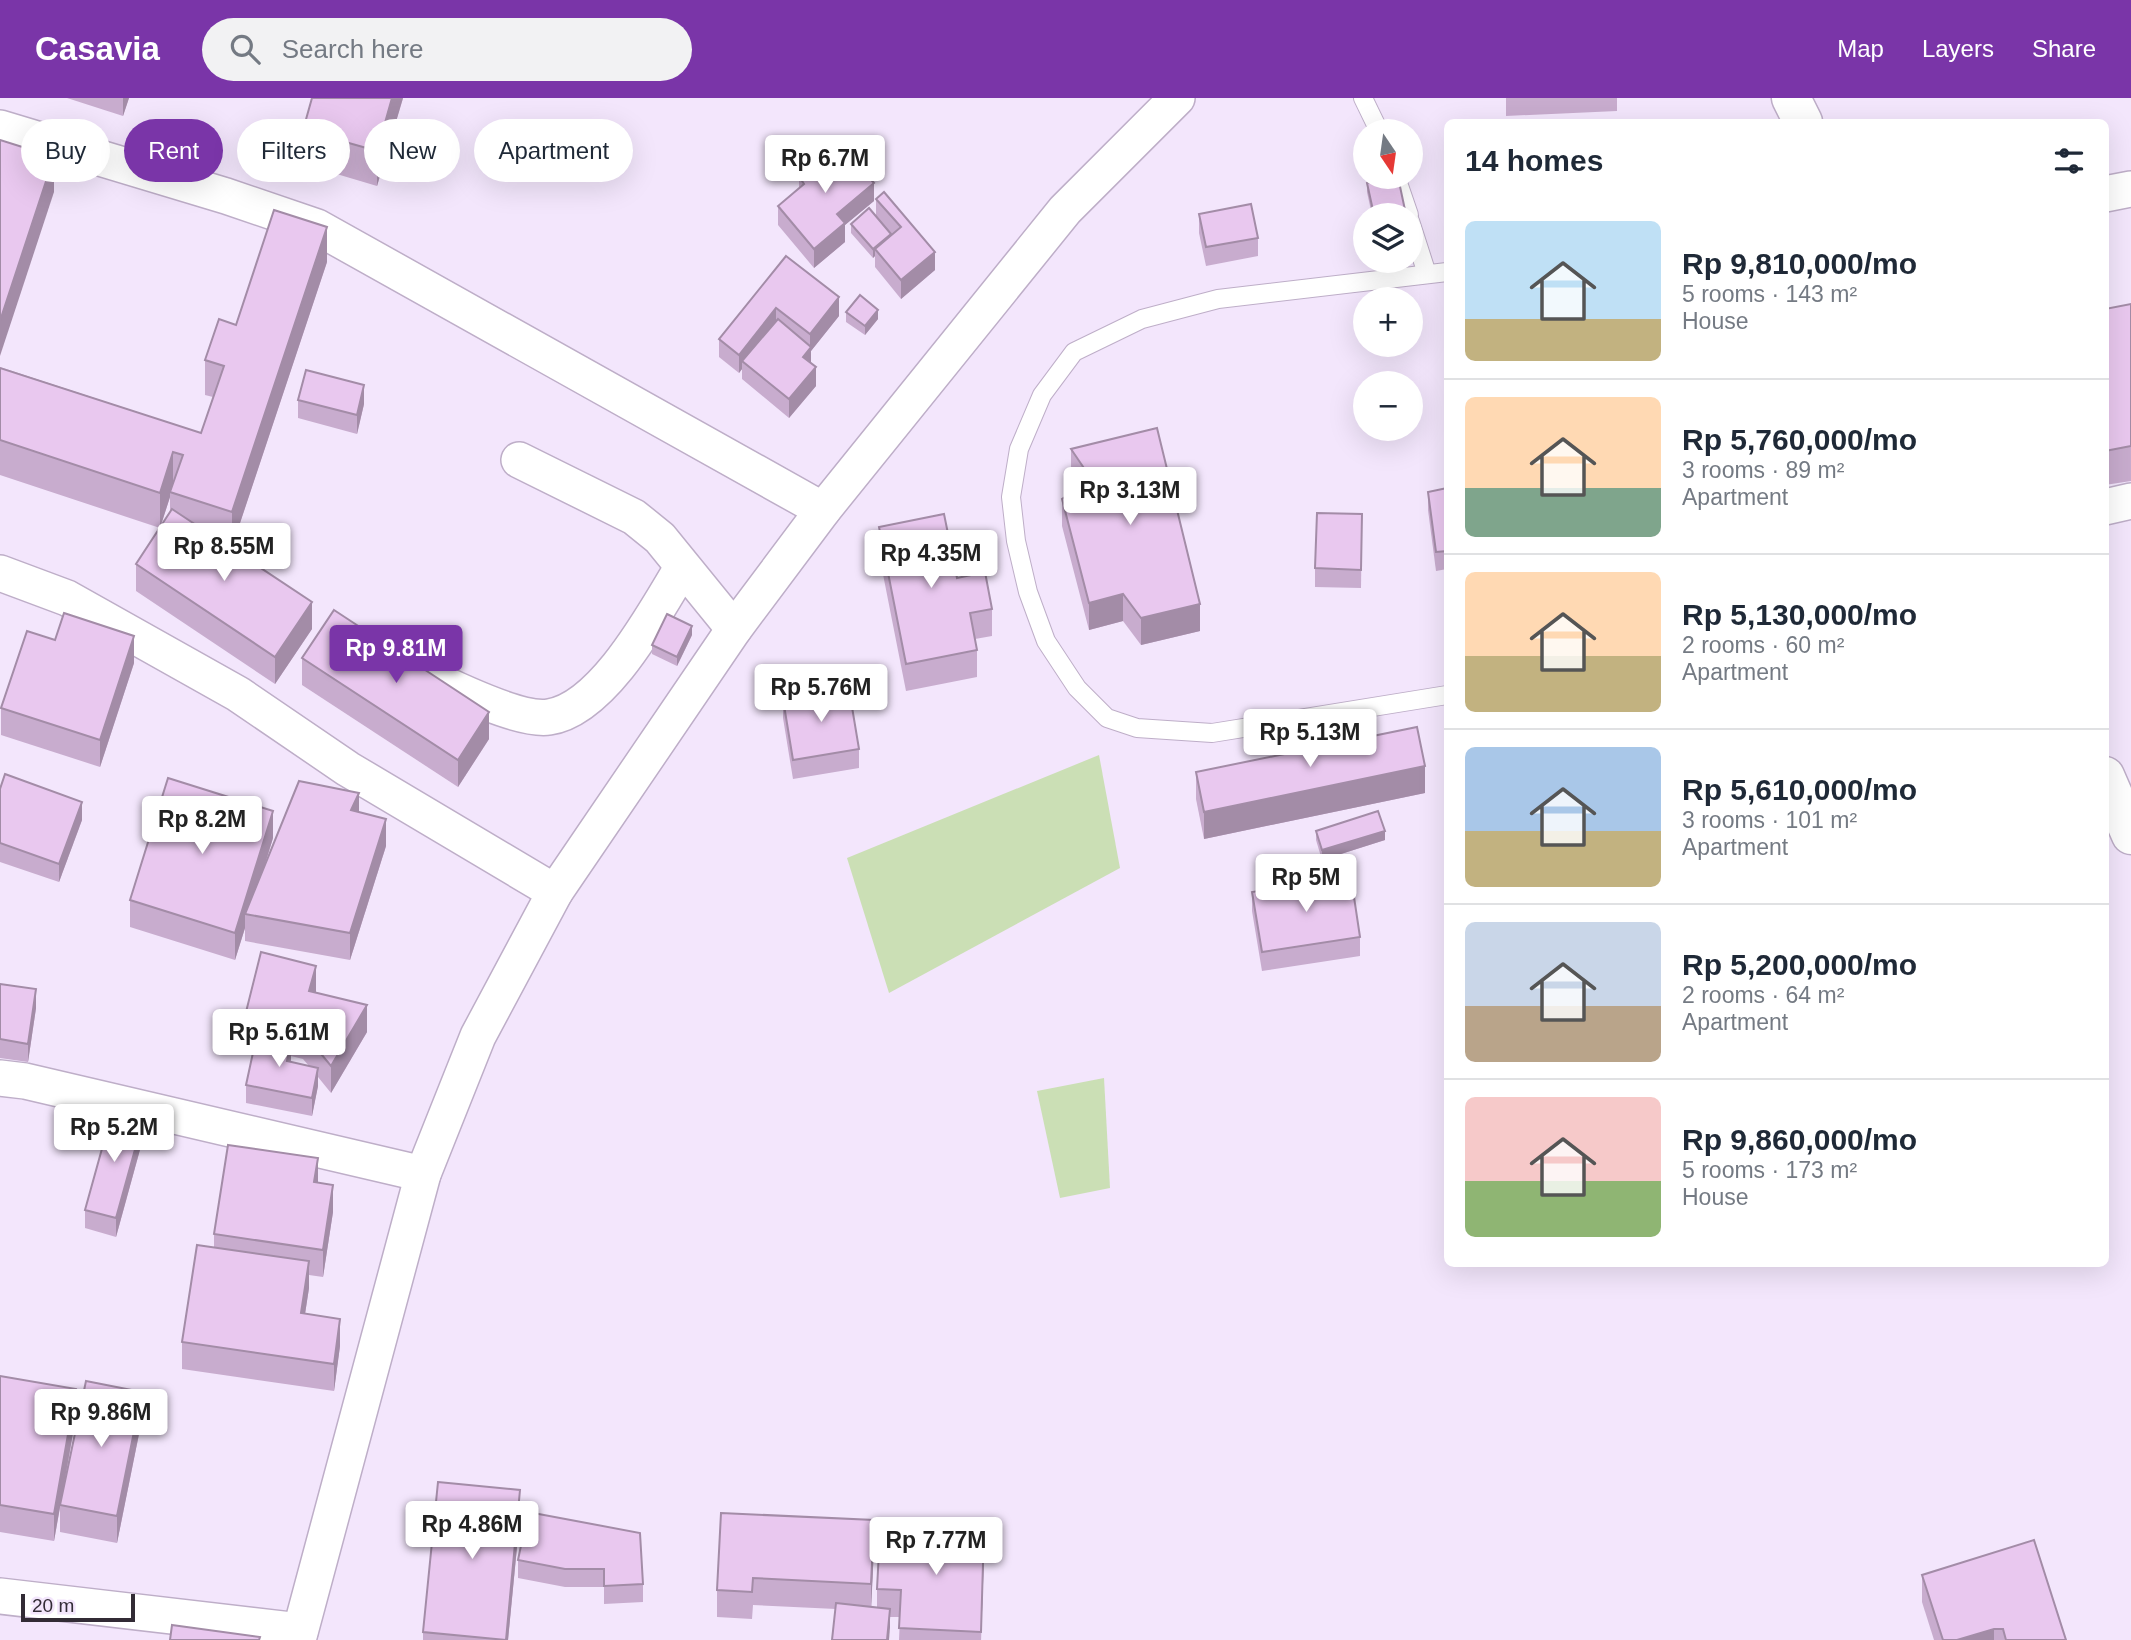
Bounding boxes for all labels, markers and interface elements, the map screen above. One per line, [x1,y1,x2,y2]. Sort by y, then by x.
search box [202,18,692,81]
text: Casavia [35,30,160,67]
icon: search [226,30,264,68]
text: Search here [282,34,423,64]
text: Map [1837,35,1884,62]
text: Layers [1922,35,1994,62]
text: Share [2032,35,2096,62]
chip: Buy [21,119,110,182]
chip: Rent [124,119,223,182]
chip: Filters [237,119,350,182]
chip: New [364,119,460,182]
chip: Apartment [474,119,633,182]
north arrow [1353,119,1423,189]
map controls [1353,119,1423,441]
pin: Rp 6.7M [760,136,890,195]
icon: filters [2050,142,2088,180]
text: 14 homes [1465,144,1603,177]
text: Rp 6.7M [781,145,869,171]
button: layers [1353,203,1423,273]
text: Rp 9,810,000/mo [1682,247,1917,280]
icon: home [1521,249,1605,333]
text: 5 rooms · 143 m² [1682,281,1857,307]
button: + [1353,287,1423,357]
text: House [1682,308,1748,334]
button: − [1353,371,1423,441]
text: Rp 5,760,000/mo [1682,423,1917,456]
icon: home [1521,425,1605,509]
text: 3 rooms · 89 m² [1682,457,1844,483]
pin: Rp 3.13M [1058,468,1202,527]
text: Rp 3.13M [1080,477,1180,503]
text: Apartment [1682,484,1788,510]
pin: Rp 8.55M [152,524,296,583]
pin: Rp 4.35M [859,531,1003,590]
text: Rp 8.55M [174,533,274,559]
text: Rp 4.35M [881,540,981,566]
text: Rp 5,130,000/mo [1682,598,1917,631]
icon: home [1521,600,1605,684]
pin: Rp 9.81M [324,626,468,685]
text: 2 rooms · 60 m² [1682,632,1844,658]
text: Rp 9.81M [346,635,446,661]
text: Apartment [1682,659,1788,685]
pin: Rp 5.76M [749,664,893,724]
text: Rp 5.76M [771,674,871,700]
pin: Rp 5.13M [1238,710,1382,769]
text: Rp 5.13M [1260,719,1360,745]
text: Rp 5,610,000/mo [1682,773,1917,806]
icon: home [1521,775,1605,859]
pin: Rp 8.2M [137,796,267,856]
text: Rp 8.2M [158,806,246,832]
text: 3 rooms · 101 m² [1682,807,1857,833]
text: Apartment [1682,834,1788,860]
pin: Rp 5M [1257,854,1355,914]
text: Rp 5M [1272,864,1341,890]
text: Rp 5,200,000/mo [1682,948,1917,981]
icon: home [1521,950,1605,1034]
text: 2 rooms · 64 m² [1682,982,1844,1008]
text: Apartment [1682,1009,1788,1035]
pin: Rp 5.61M [207,1010,351,1069]
text: Rp 5.61M [229,1019,329,1045]
pin: Rp 5.2M [49,1104,179,1164]
text: Rp 5.2M [70,1114,158,1140]
text: Rp 9,860,000/mo [1682,1123,1917,1156]
icon: home [1521,1125,1605,1209]
text: 5 rooms · 173 m² [1682,1157,1857,1183]
text: House [1682,1184,1748,1210]
pin: Rp 9.86M [29,1390,173,1449]
text: Rp 9.86M [51,1399,151,1425]
pin: Rp 4.86M [400,1502,544,1561]
text: Rp 4.86M [422,1511,522,1537]
pin: Rp 7.77M [864,1518,1008,1577]
text: Rp 7.77M [886,1527,986,1553]
scale bar [21,1591,135,1623]
text: 20 m [32,1595,74,1616]

